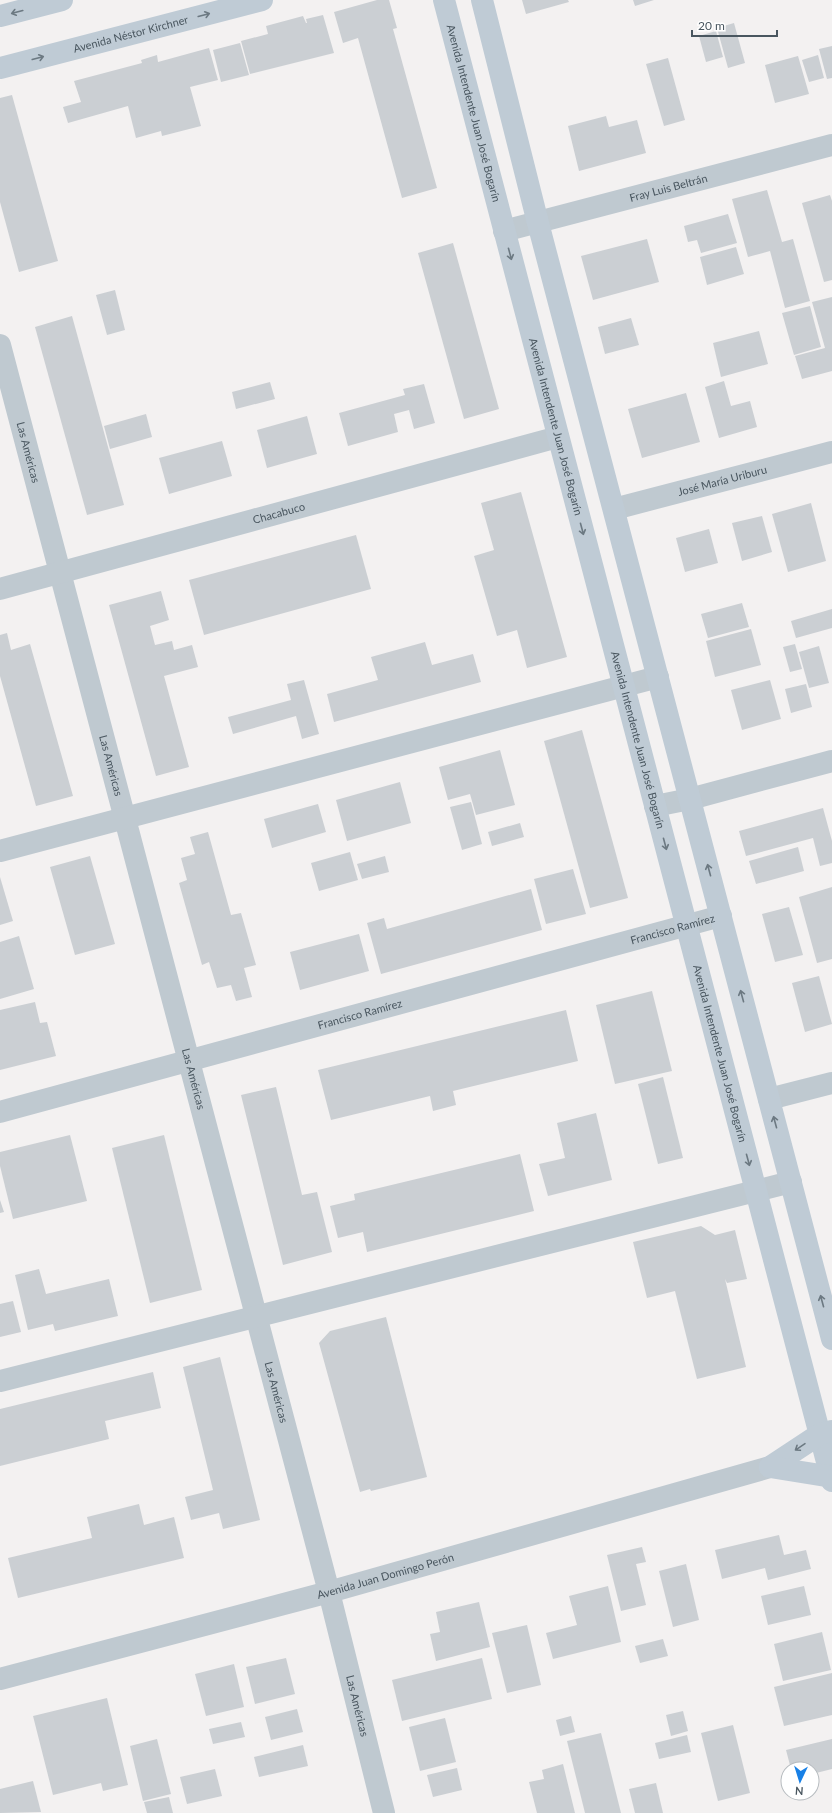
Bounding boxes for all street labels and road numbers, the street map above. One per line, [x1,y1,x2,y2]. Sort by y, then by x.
street label: Avenida Néstor Kirchner [72,12,189,55]
street label: Avenida Intendente Juan José Bogarín [445,23,504,203]
street label: Fray Luis Beltrán [628,171,709,204]
street label: Avenida Intendente Juan José Bogarín [527,336,586,517]
street label: Las Américas [15,420,43,484]
street label: José María Uriburu [676,462,768,498]
street label: Chacabuco [251,499,306,526]
street label: Avenida Intendente Juan José Bogarín [609,650,668,830]
street label: Las Américas [97,733,126,798]
street label: Francisco Ramírez [629,911,716,946]
street label: Avenida Intendente Juan José Bogarín [691,963,750,1143]
street label: Francisco Ramírez [316,996,403,1031]
street label: Las Américas [180,1047,208,1111]
street label: Las Américas [262,1360,291,1424]
street label: Avenida Juan Domingo Perón [315,1550,455,1601]
street label: Las Américas [344,1674,372,1738]

